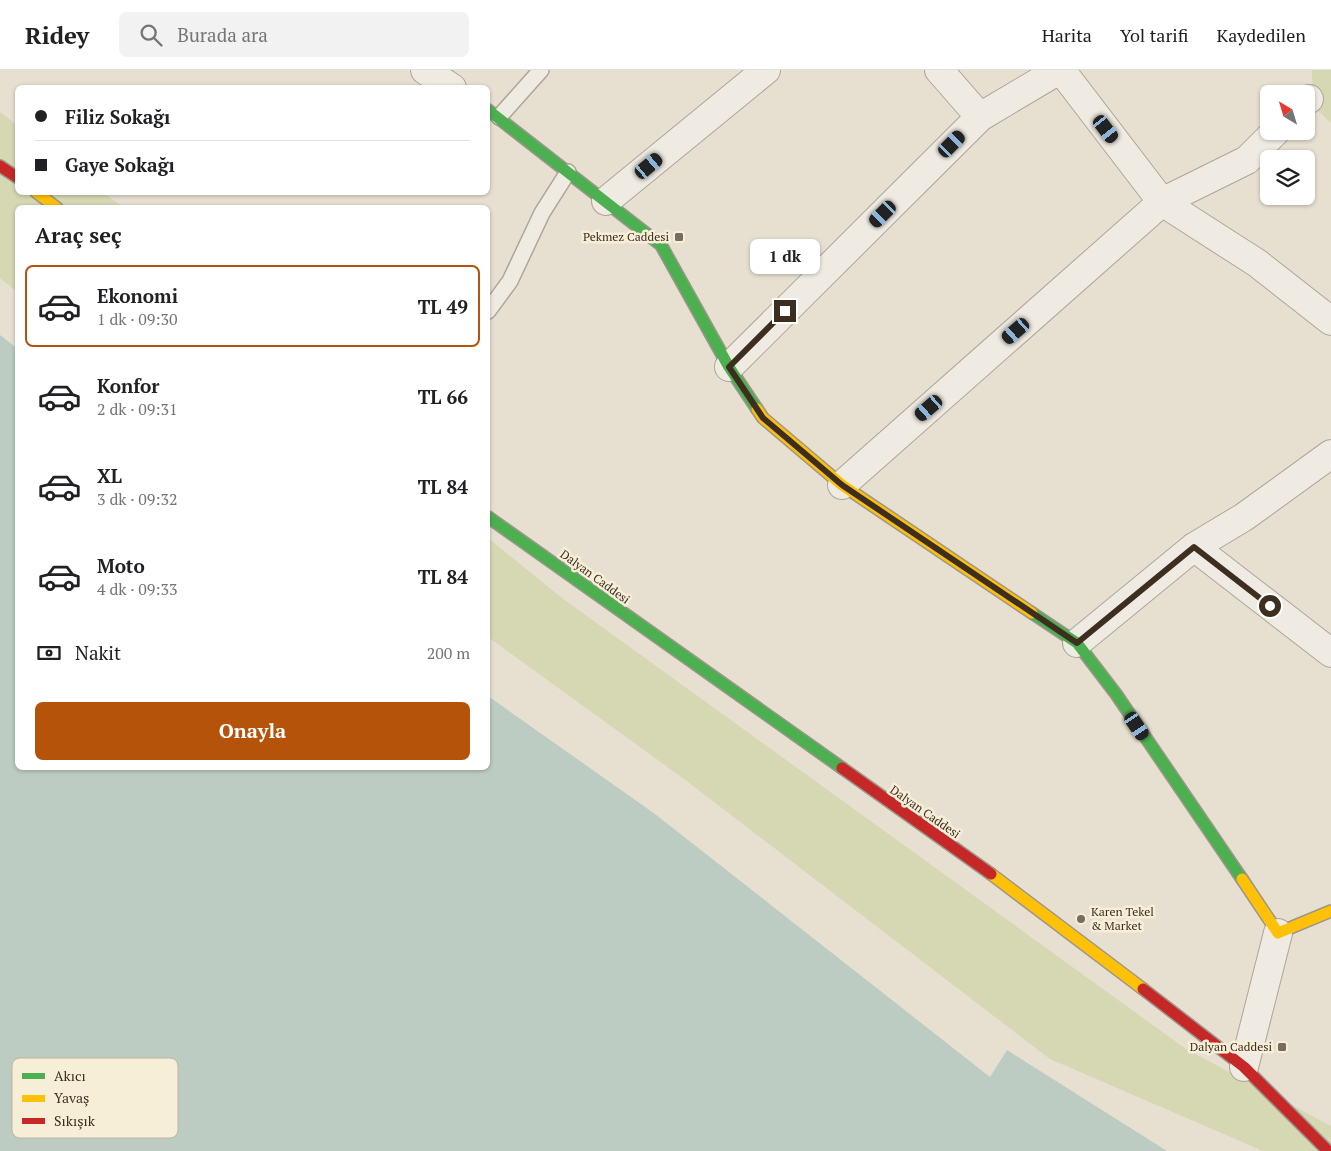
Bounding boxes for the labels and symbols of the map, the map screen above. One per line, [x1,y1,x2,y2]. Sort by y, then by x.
north arrow [1260,85,1315,140]
car [1090,113,1121,145]
car [936,128,967,160]
car [632,151,665,181]
car [867,198,898,230]
place label: Pekmez Caddesi [583,229,669,244]
marker: Pekmez Caddesi [673,231,685,243]
callout: 1 dk [750,238,820,274]
route end [774,300,796,322]
car [999,315,1032,347]
car [912,392,945,424]
street label: Dalyan Caddesi [558,546,633,607]
route start [1259,595,1281,617]
car [1122,709,1151,743]
street label: Dalyan Caddesi [887,782,964,842]
place label: Karen Tekel & Market [1091,904,1154,933]
marker: Karen Tekel & Market [1075,913,1087,925]
place label: Dalyan Caddesi [1190,1039,1272,1054]
marker: Dalyan Caddesi [1276,1041,1288,1053]
legend [12,1058,178,1138]
text: Akıcı [54,1066,86,1085]
text: Yavaş [54,1088,89,1107]
text: Sıkışık [54,1111,96,1130]

